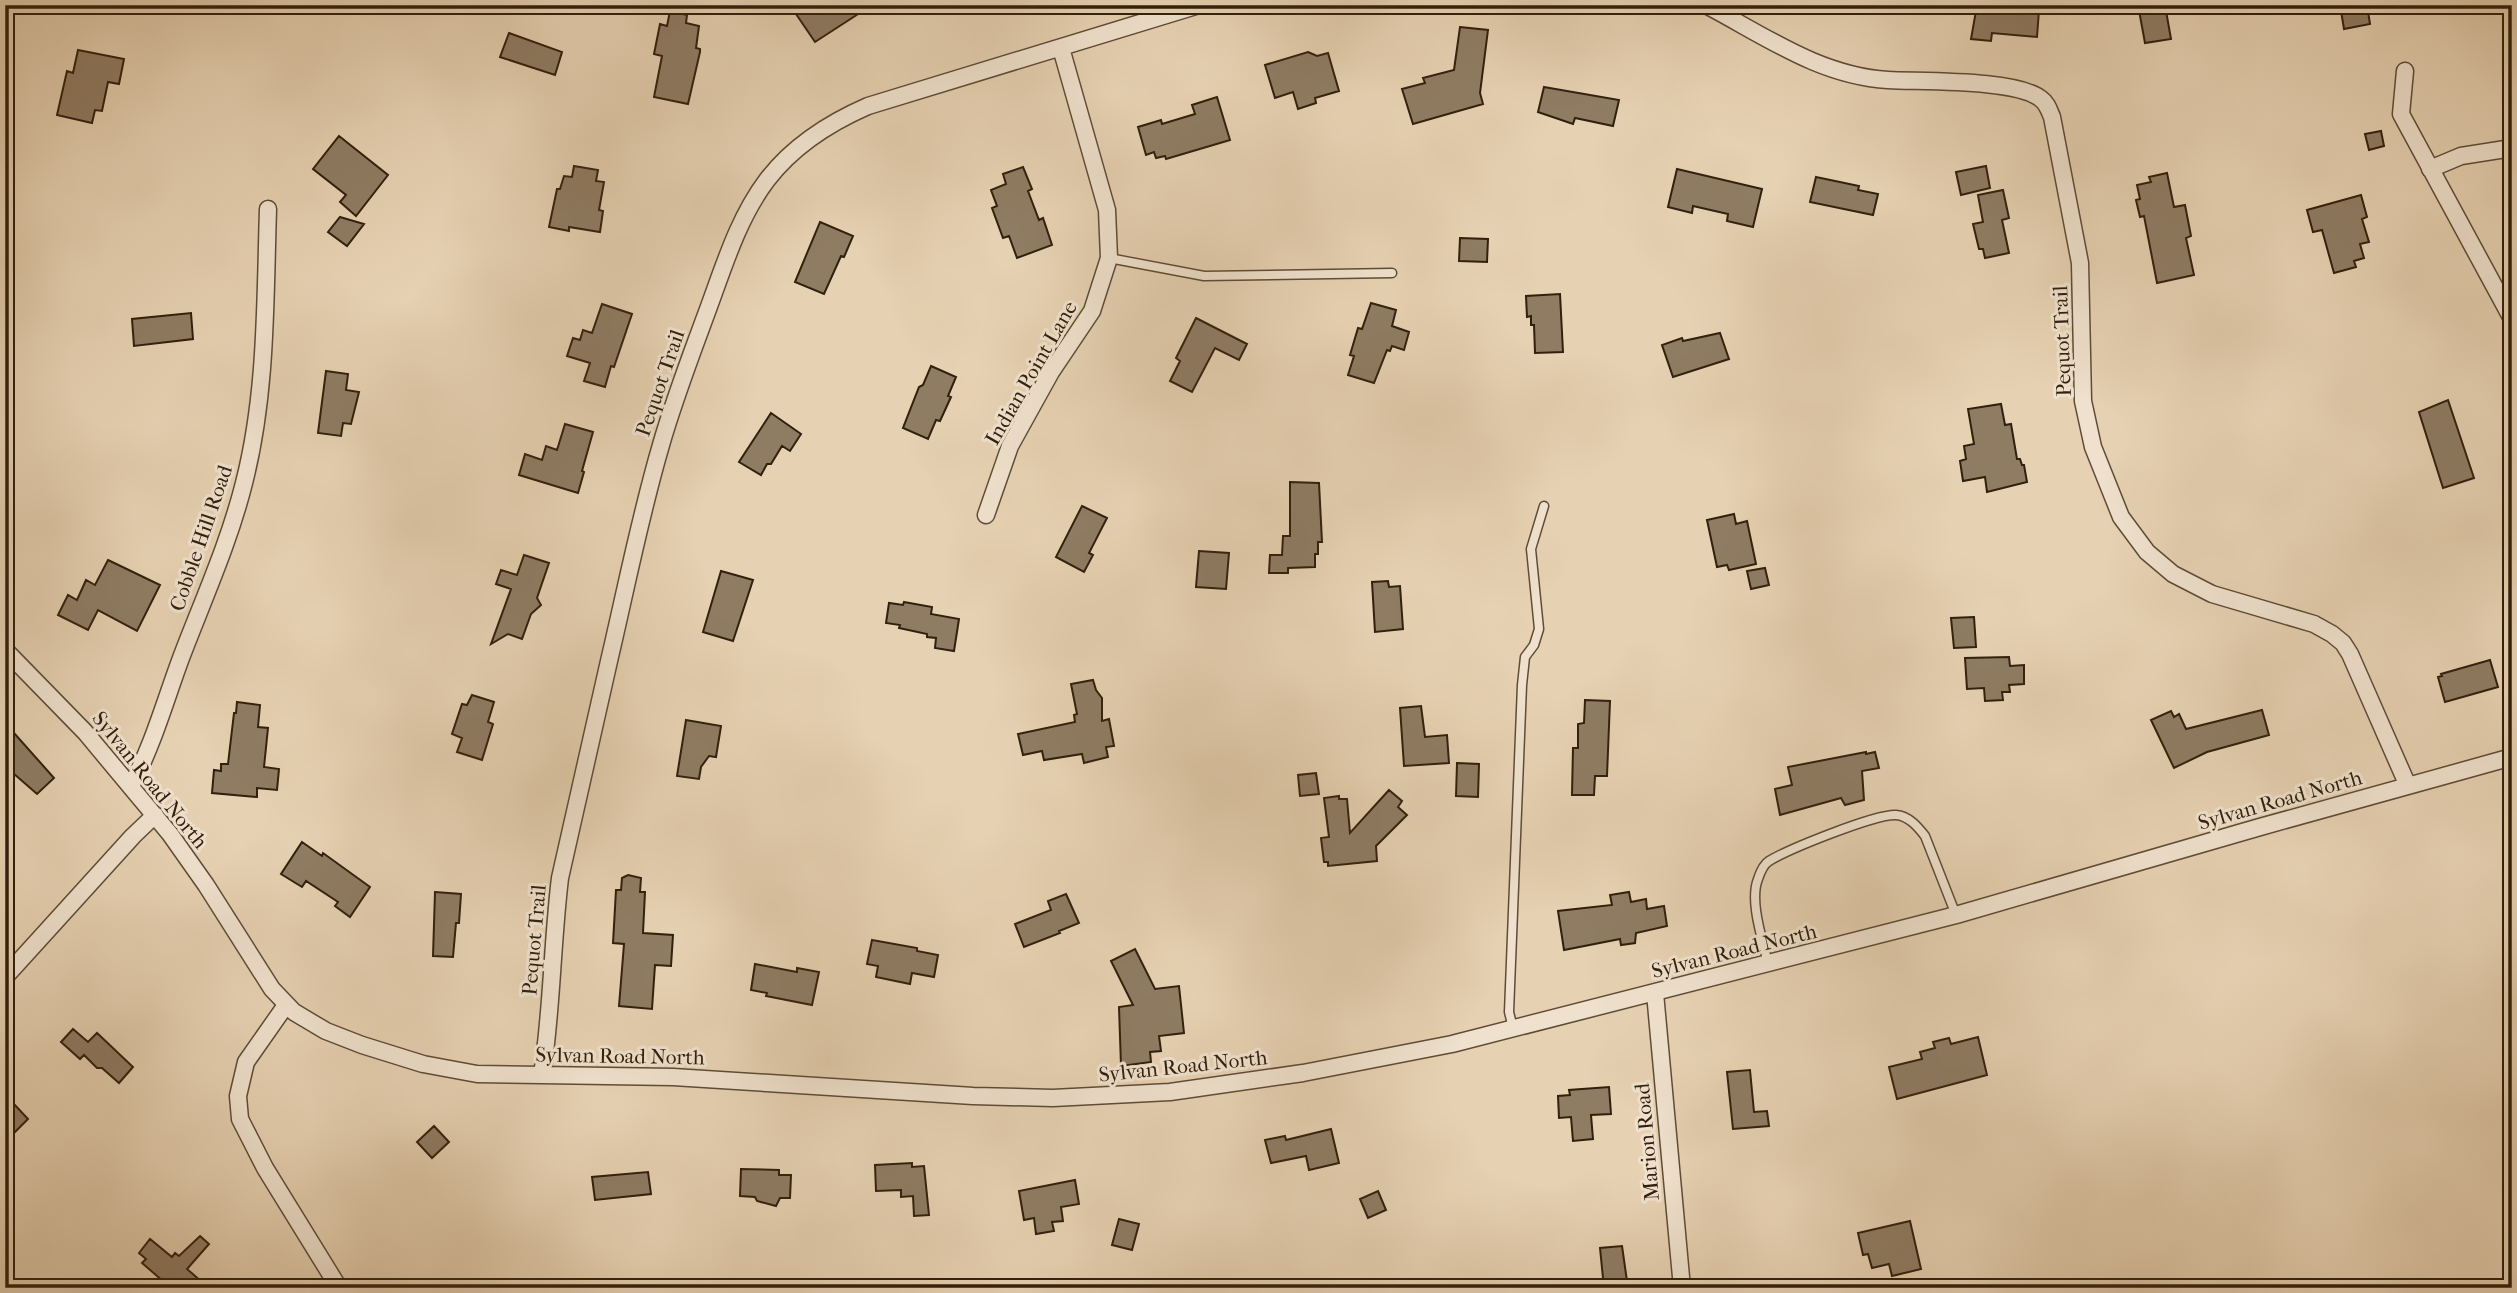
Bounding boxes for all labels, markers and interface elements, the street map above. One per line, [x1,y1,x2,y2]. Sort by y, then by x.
street label: Pequot Trail [2048,285,2076,397]
street label: Indian Point Lane [980,297,1082,449]
street label: Pequot Trail [631,326,690,439]
street label: Cobble Hill Road [165,461,237,614]
street label: Sylvan Road North [87,707,213,854]
street label: Sylvan Road North [2195,765,2365,835]
street label: Pequot Trail [517,883,551,996]
street label: Sylvan Road North [1649,919,1819,983]
street label: Sylvan Road North [535,1043,705,1069]
street label: Sylvan Road North [1097,1045,1269,1087]
street label: Marion Road [1630,1082,1664,1202]

